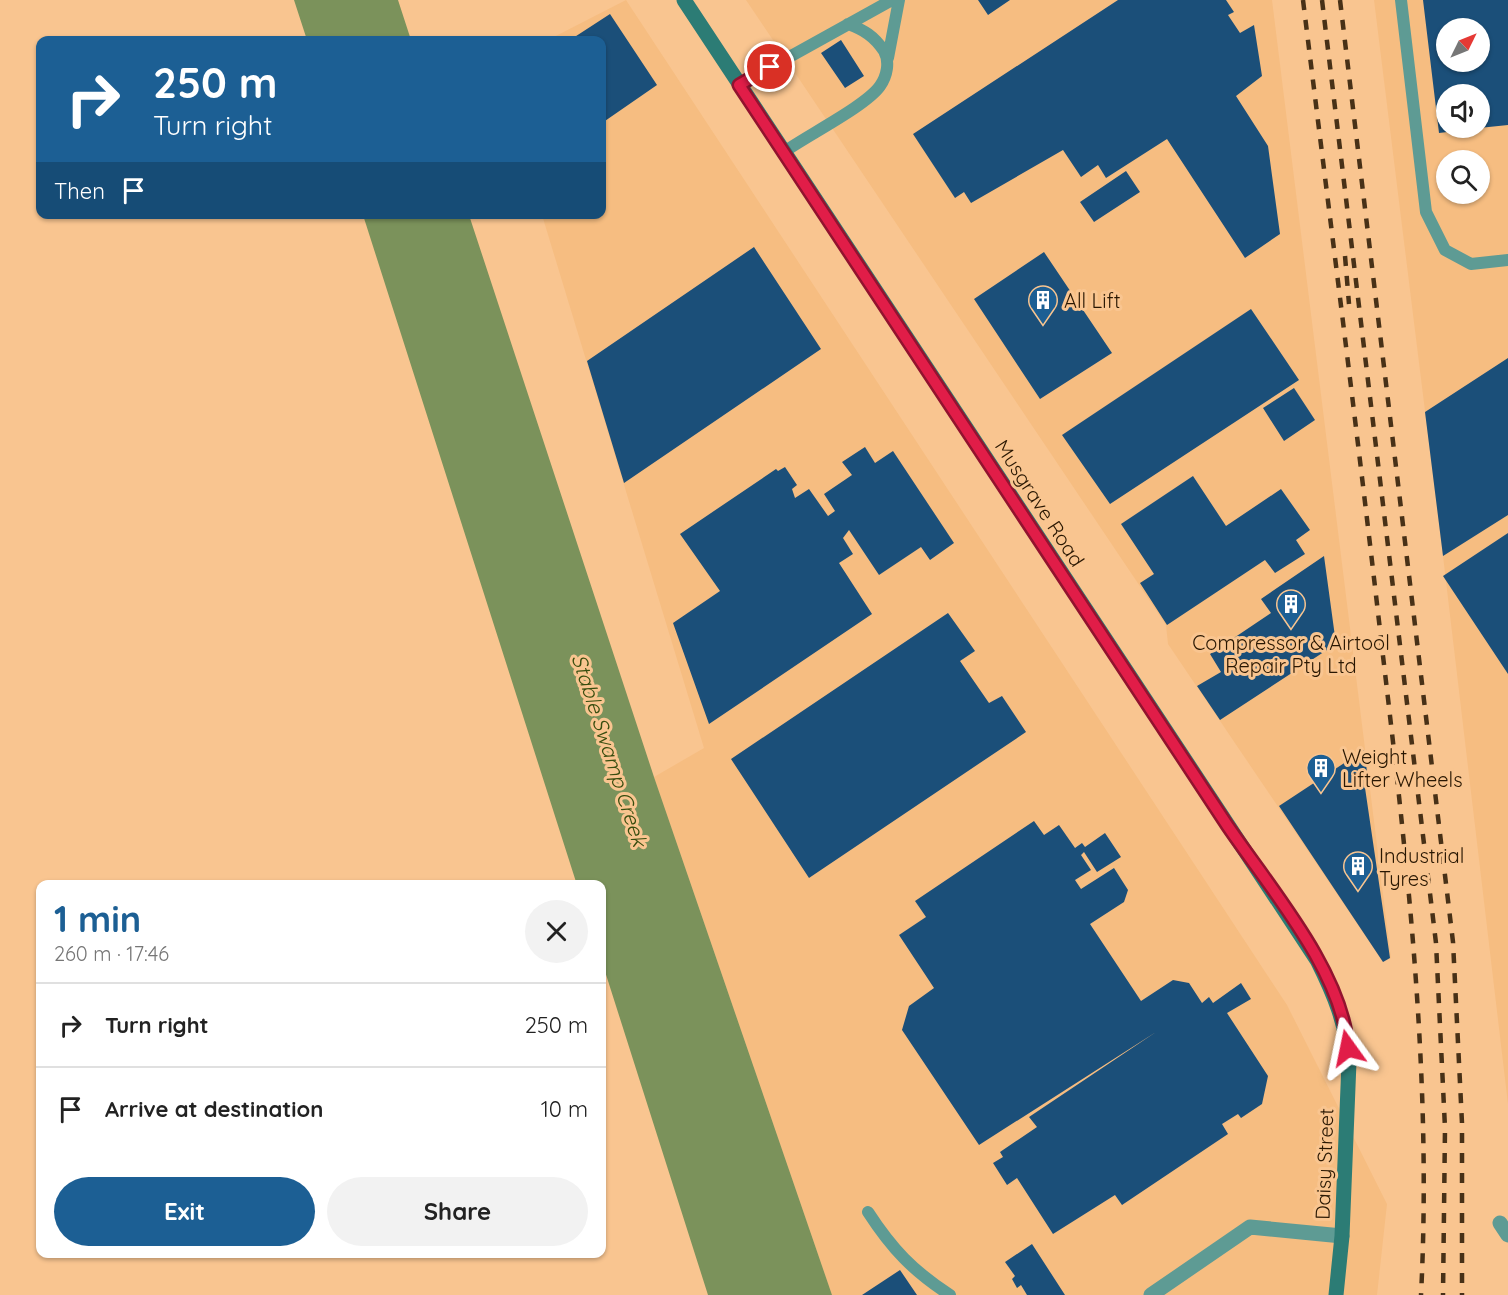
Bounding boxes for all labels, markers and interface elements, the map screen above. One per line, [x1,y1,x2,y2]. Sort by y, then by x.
north arrow [1436,18,1490,72]
map controls [1436,18,1490,204]
pin [744,41,795,92]
icon: arrive [753,50,786,83]
text: 250 m [153,56,277,109]
icon: right [54,60,132,138]
button: sound [1436,84,1490,138]
text: Turn right [153,108,272,142]
button: search [1436,150,1490,204]
icon: arrive [117,174,150,207]
text: Then [54,177,105,205]
building icon: All Lift [1027,284,1059,326]
place label: All Lift [1064,288,1121,313]
street label: Musgrave Road [990,435,1090,571]
building icon: Compressor & Airtool Repair Pty Ltd [1275,588,1307,630]
place label: Compressor & Airtool Repair Pty Ltd [1192,630,1390,678]
water label: Stable Swamp Creek [567,650,654,851]
place label: Weight Lifter Wheels [1342,744,1463,792]
building icon: Weight Lifter Wheels [1305,752,1337,794]
place label: Industrial Tyres [1379,843,1464,891]
building icon: Industrial Tyres [1342,850,1374,892]
text: 1 min [54,896,141,941]
button: close [525,900,588,963]
text: 260 m · 17:46 [54,941,169,966]
icon: right [54,1009,87,1042]
text: Turn right [105,1011,209,1039]
text: 250 m [525,1011,588,1039]
position arrow [1316,1016,1380,1080]
icon: arrive [54,1093,87,1126]
text: Arrive at destination [105,1095,323,1123]
text: 10 m [541,1095,588,1123]
street label: Daisy Street [1310,1108,1338,1220]
button: Exit [54,1177,315,1246]
button: Share [327,1177,588,1246]

